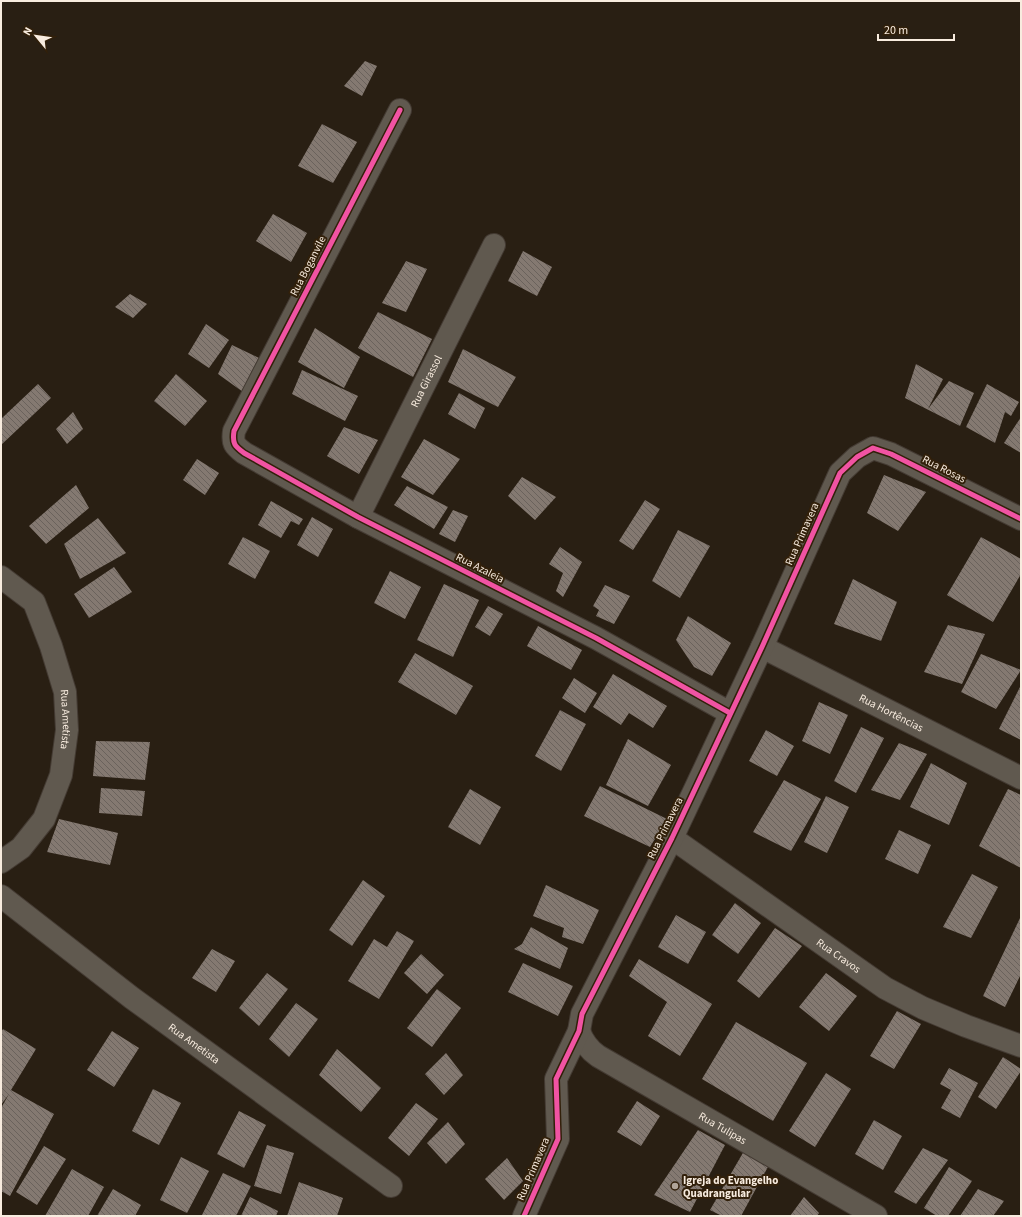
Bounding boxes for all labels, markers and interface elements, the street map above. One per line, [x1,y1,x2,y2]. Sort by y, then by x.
north arrow [16,16,56,56]
scale bar [878,16,954,42]
text: 20 m [884,22,908,39]
text: N [19,25,36,38]
street label: Rua Boganvile [286,233,330,299]
street label: Rua Girassol [407,352,445,410]
street label: Rua Rosas [920,452,969,486]
street label: Rua Primavera [782,500,822,568]
street label: Rua Azaleia [453,549,507,587]
street label: Rua Ametista [57,689,75,750]
street label: Rua Hortências [857,690,926,735]
street label: Rua Primavera [644,795,686,861]
street label: Rua Cravos [814,935,864,977]
street label: Rua Ametista [165,1019,223,1067]
street label: Rua Tulipas [696,1108,750,1148]
street label: Rua Primavera [513,1135,553,1203]
place label: Igreja do Evangelho Quadrangular [683,1173,778,1201]
marker: Igreja do Evangelho Quadrangular [670,1181,680,1191]

